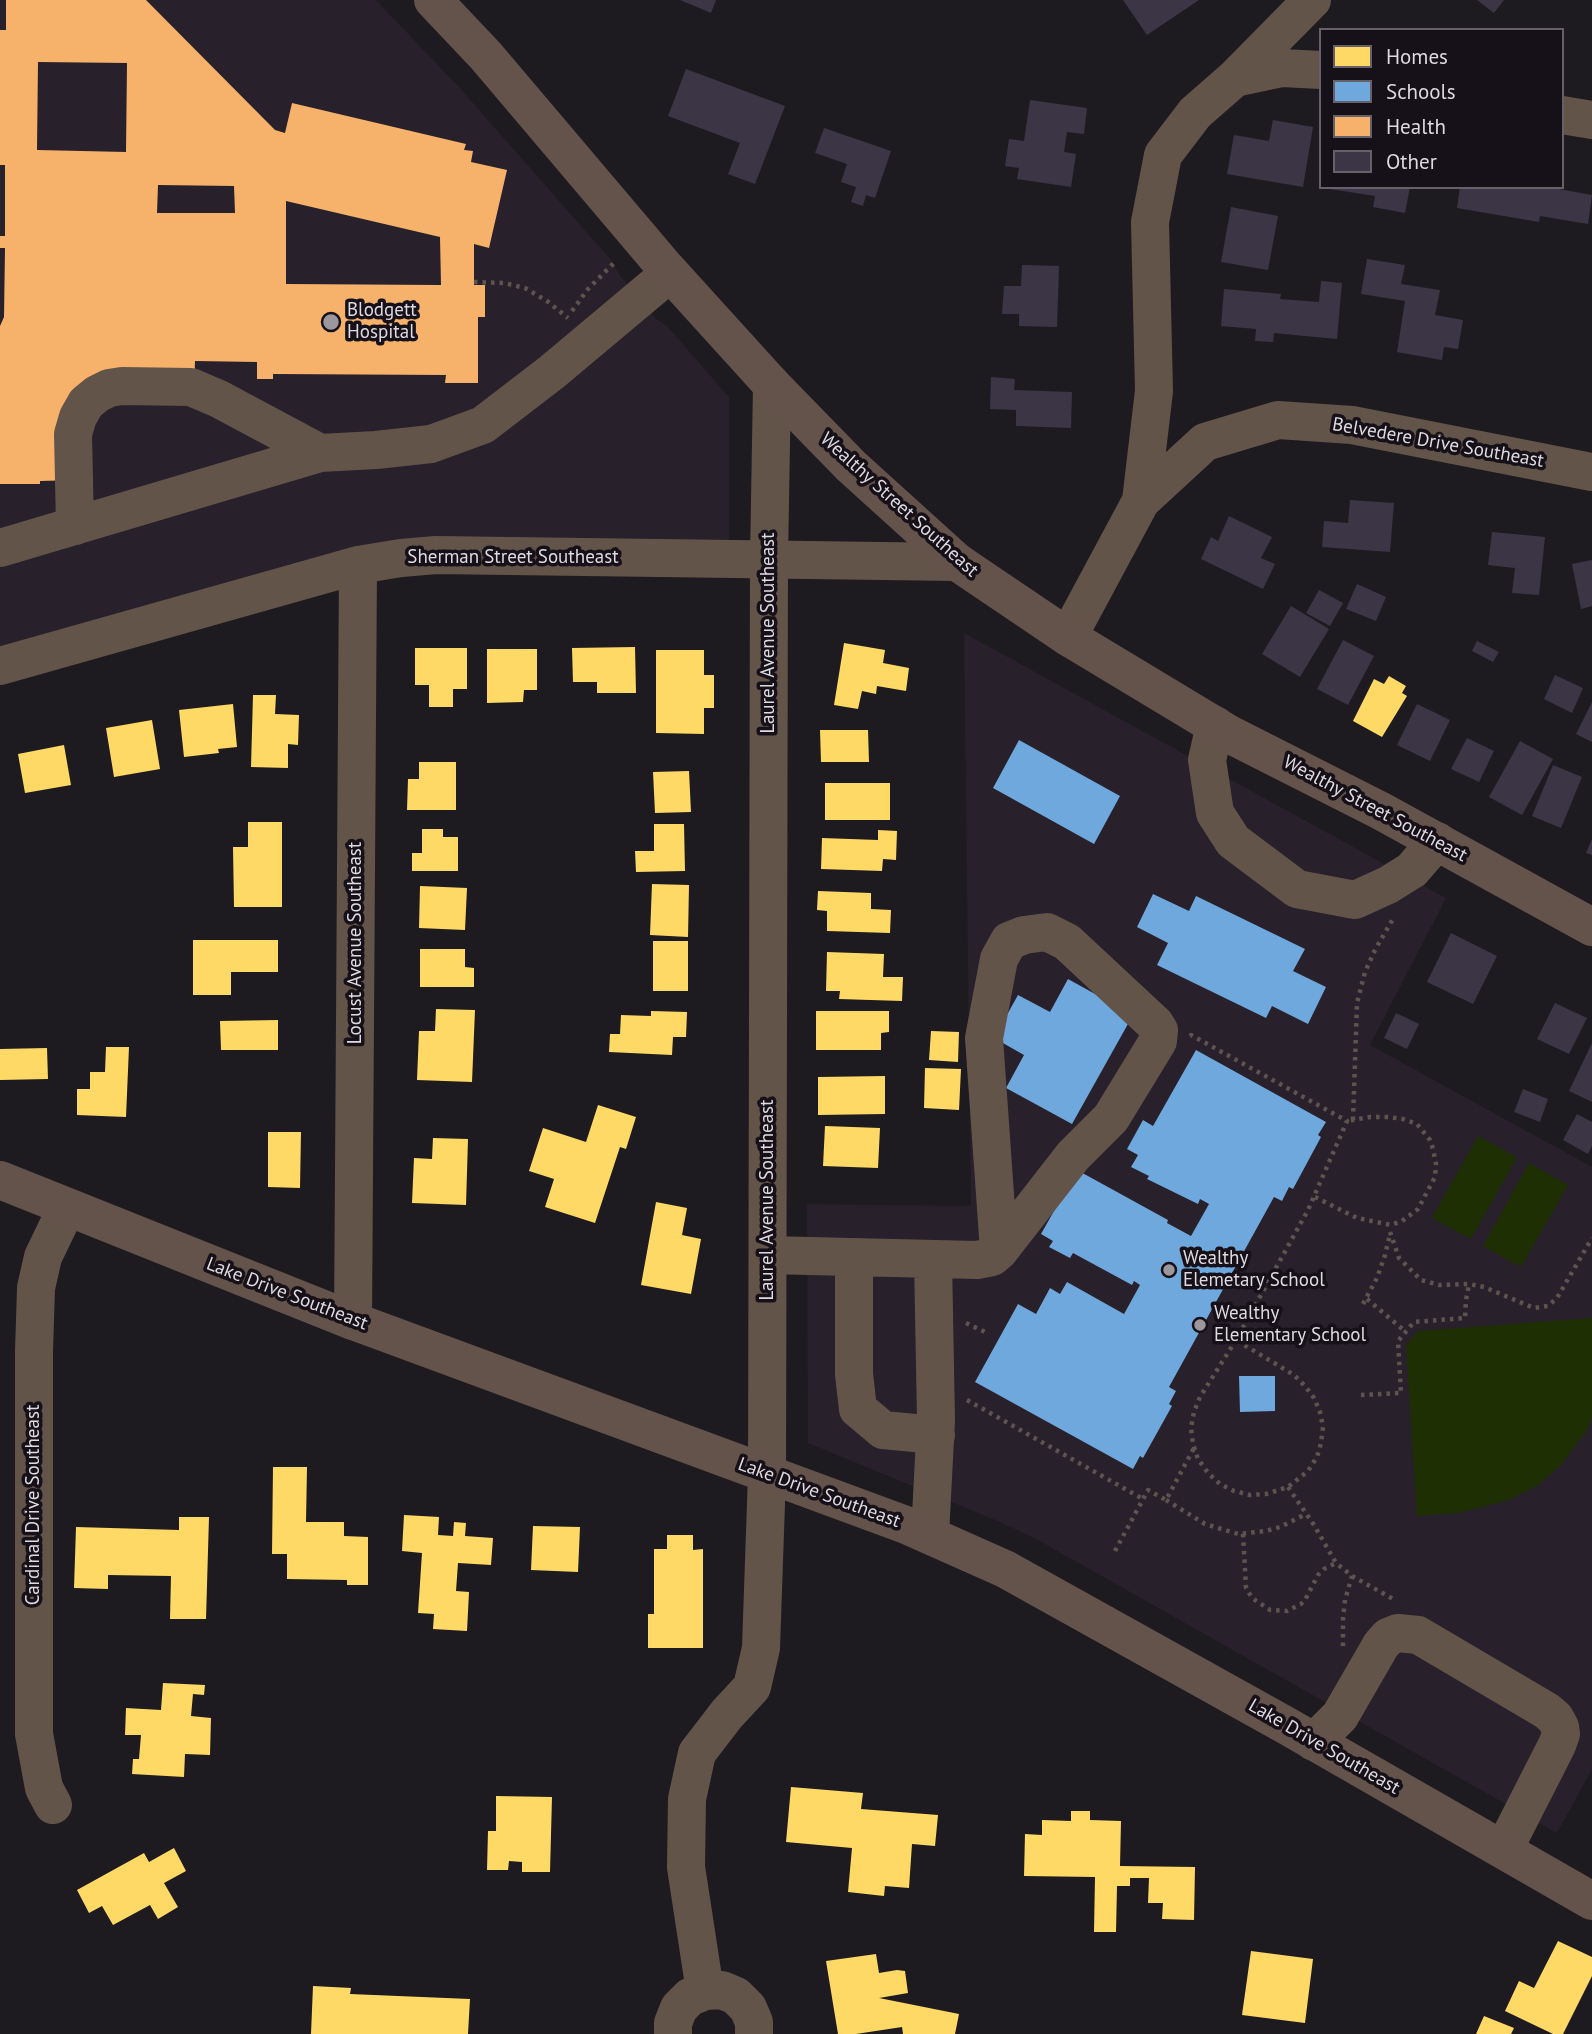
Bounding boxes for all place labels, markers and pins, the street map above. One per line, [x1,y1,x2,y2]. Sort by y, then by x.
place label: Blodgett Hospital [347,300,417,344]
marker: Blodgett Hospital [321,312,341,332]
place label: Wealthy Elemetary School [1183,1248,1325,1292]
marker: Wealthy Elemetary School [1161,1262,1177,1278]
place label: Wealthy Elementary School [1214,1303,1366,1347]
marker: Wealthy Elementary School [1192,1317,1208,1333]

